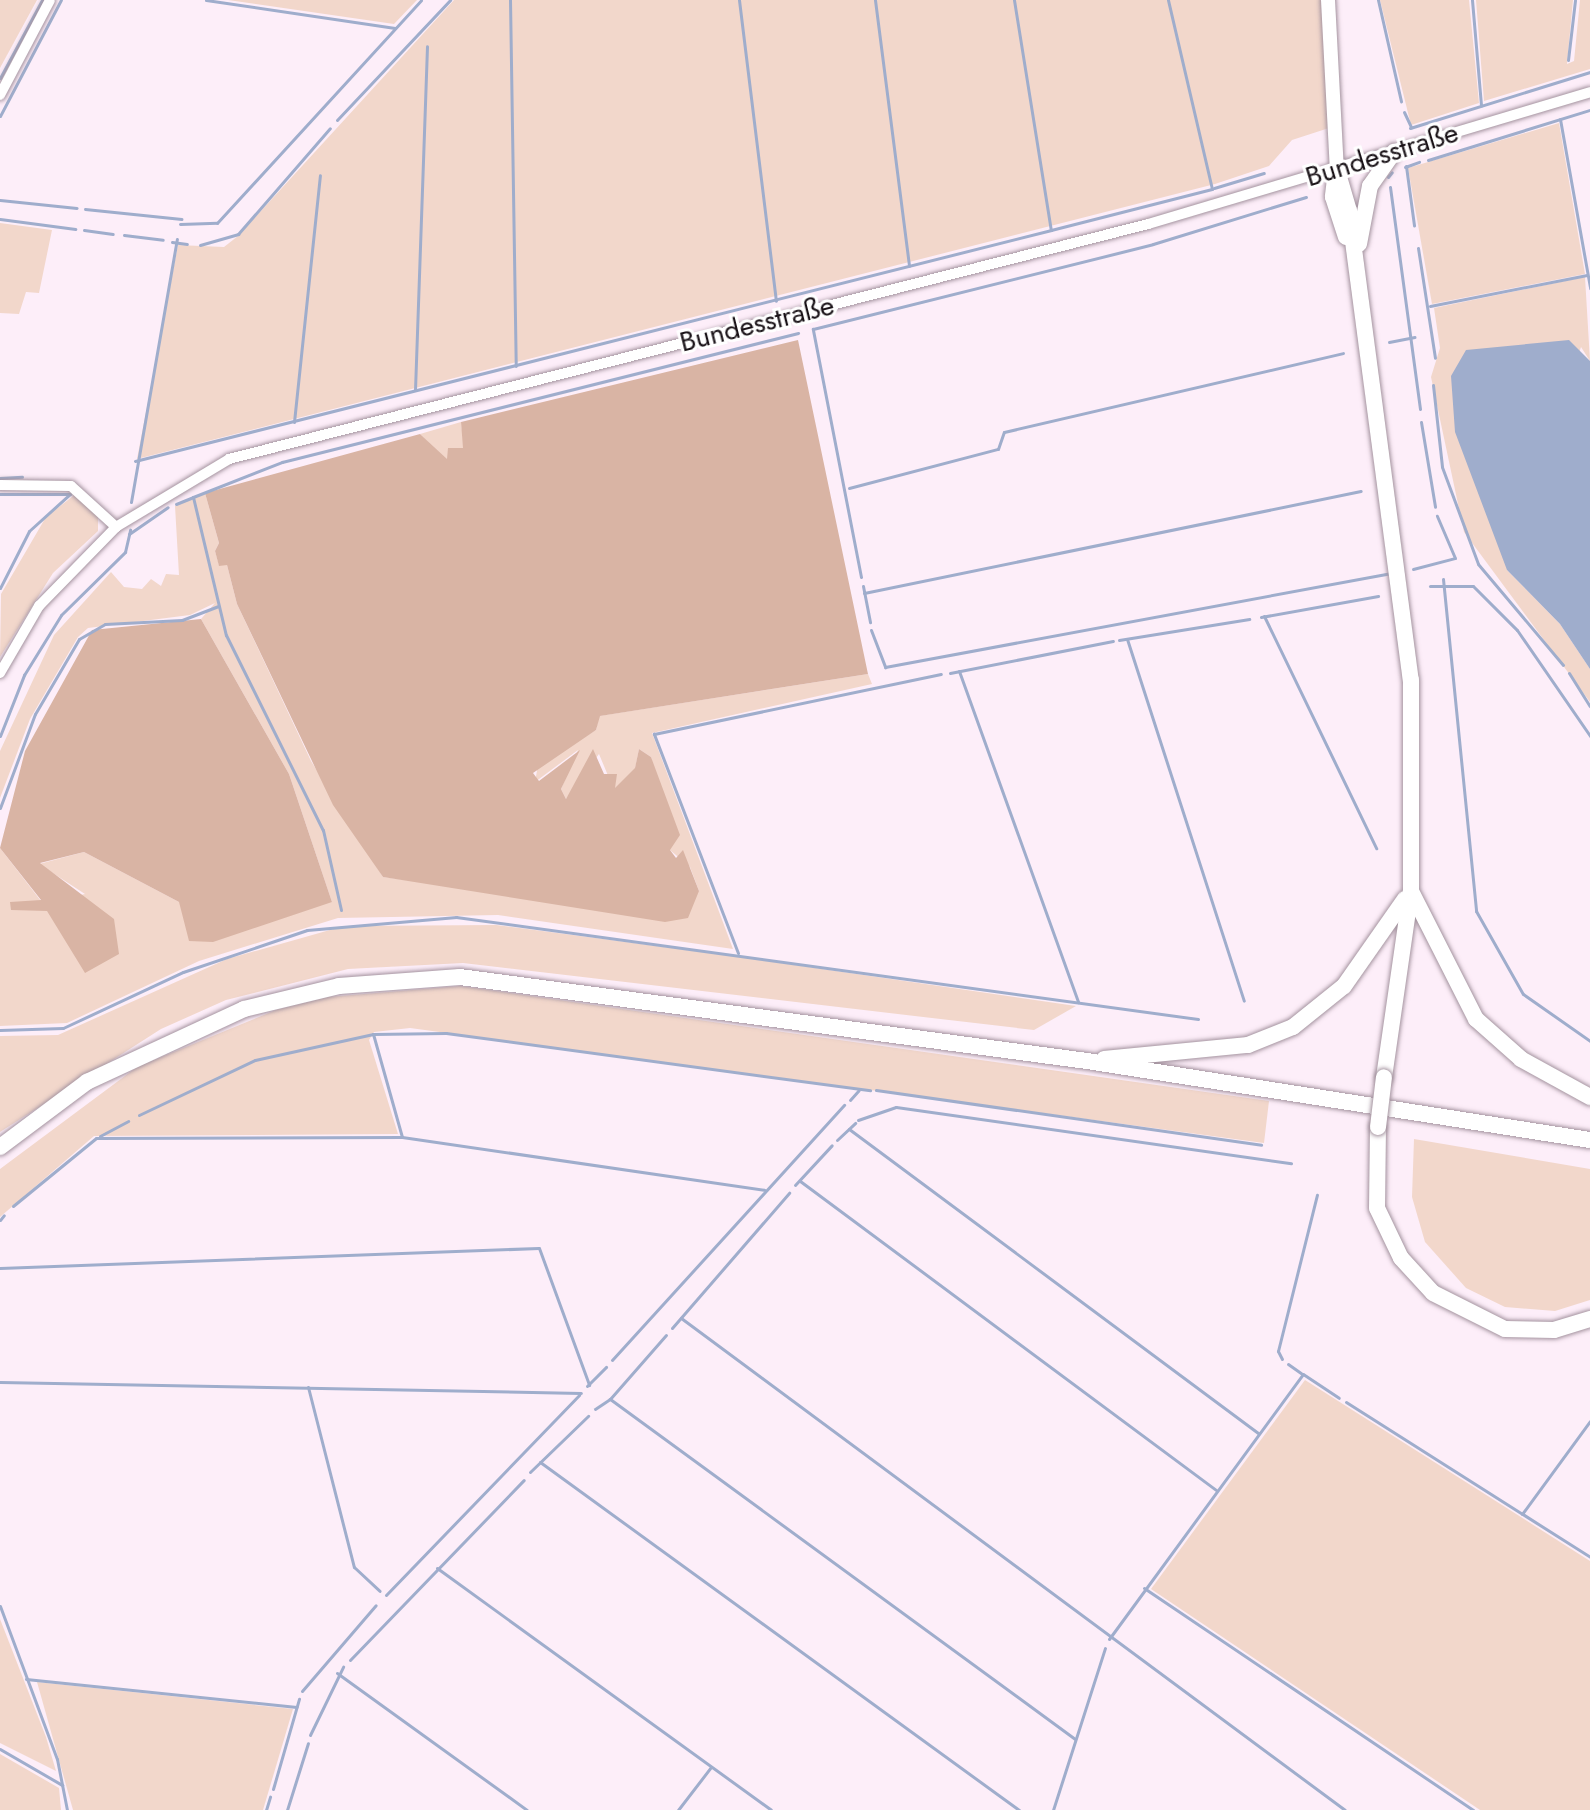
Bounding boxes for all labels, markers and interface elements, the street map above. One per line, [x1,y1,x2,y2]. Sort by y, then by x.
street label: Bundesstraße [1302,116,1462,194]
street label: Bundesstraße [676,289,838,359]

